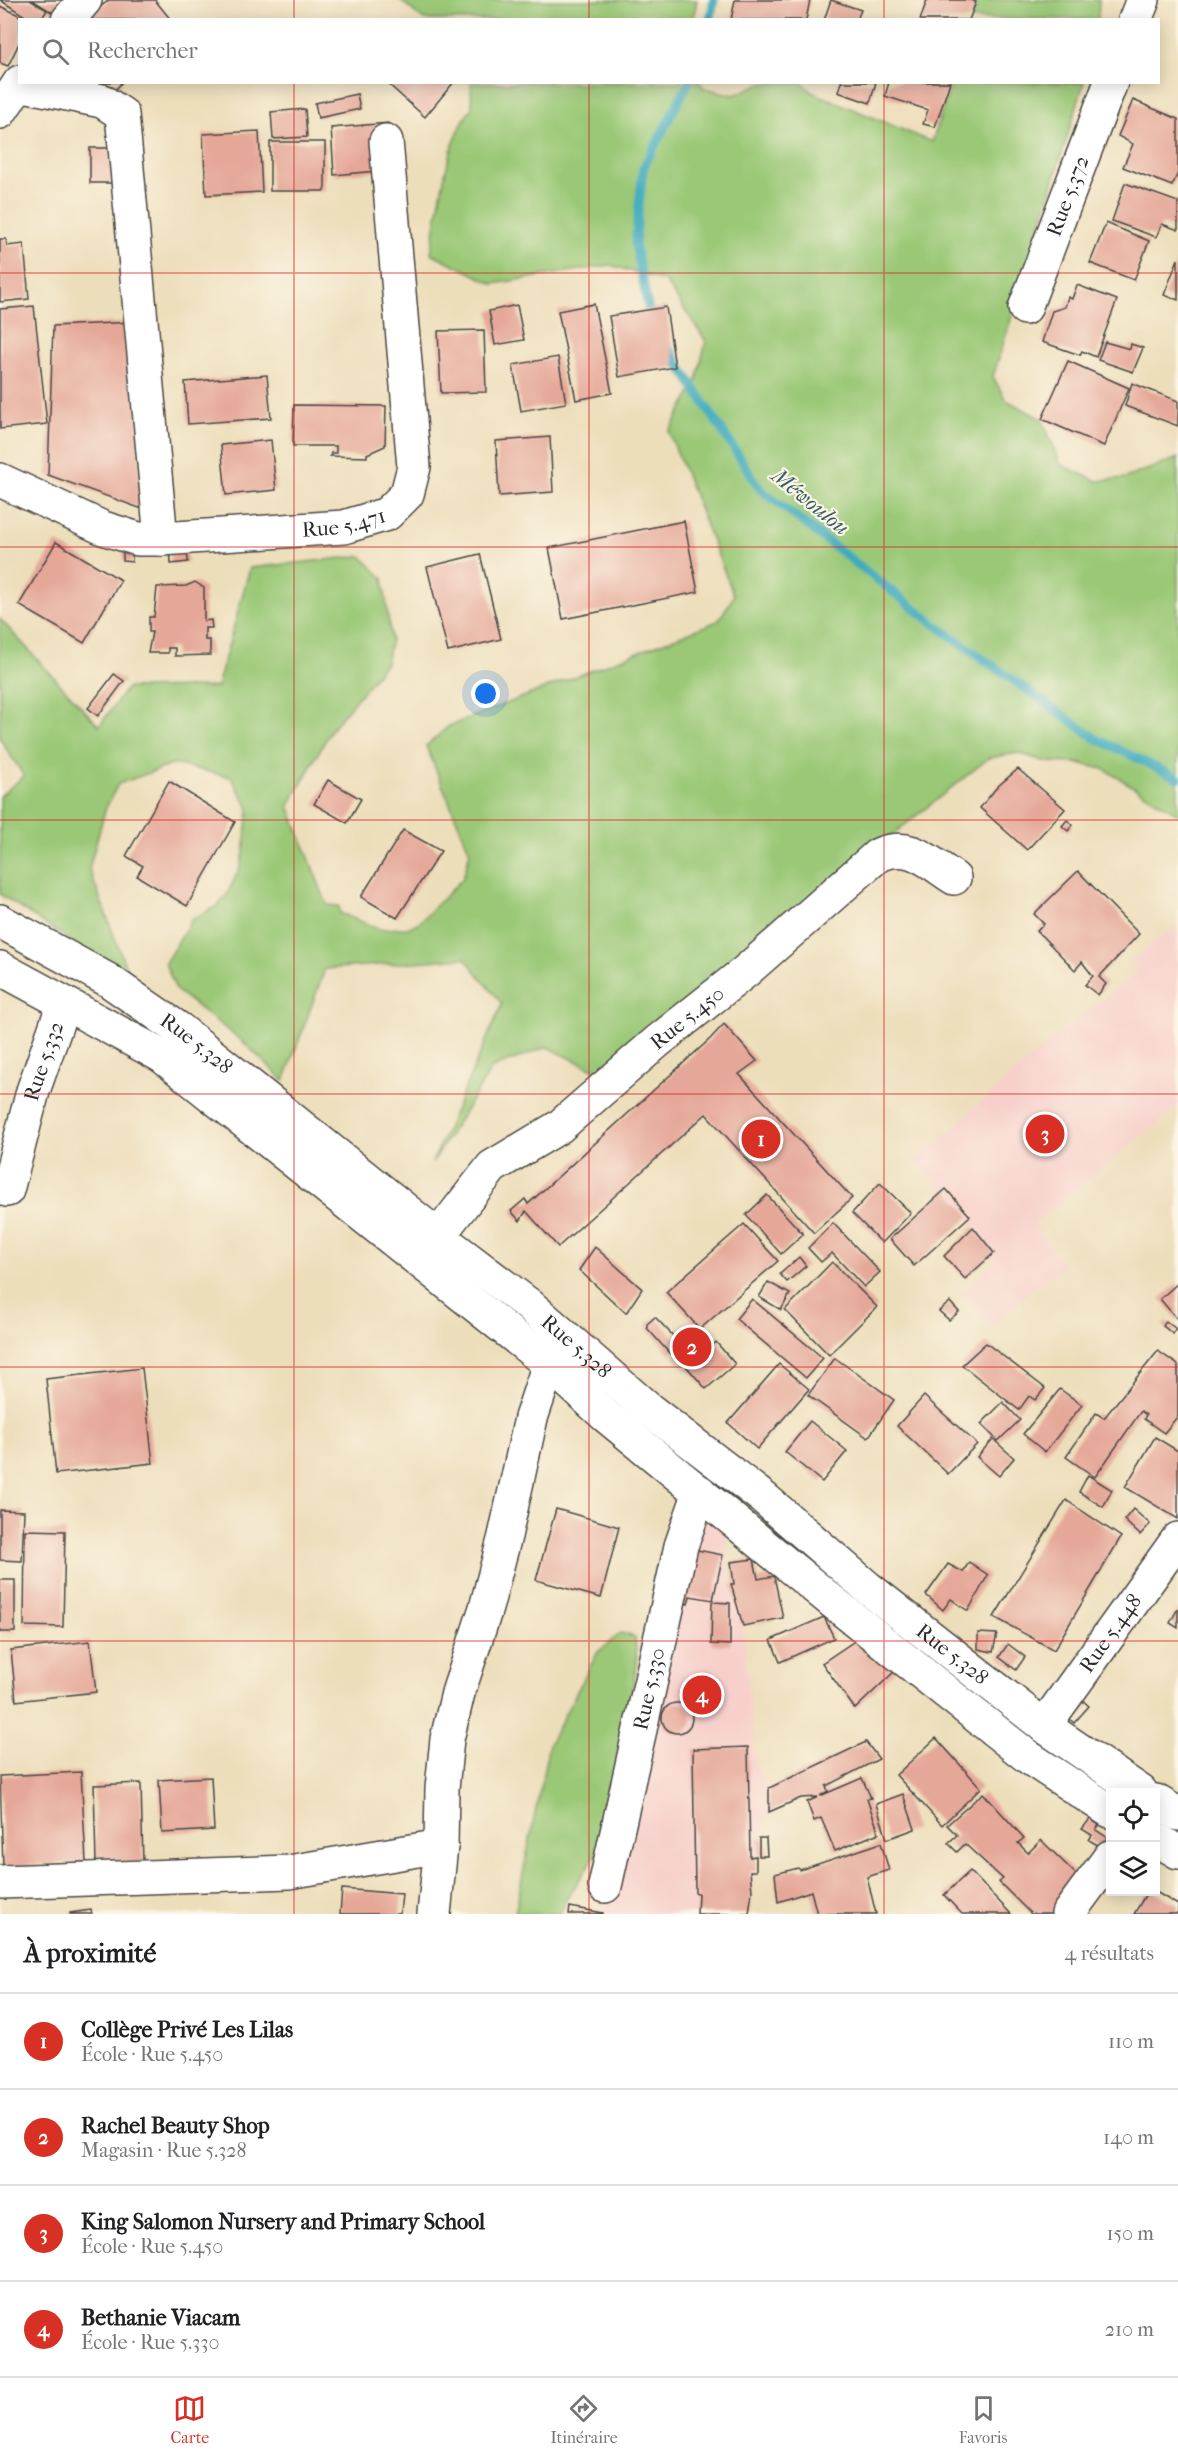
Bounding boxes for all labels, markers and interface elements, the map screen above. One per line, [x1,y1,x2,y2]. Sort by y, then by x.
search box [18,18,1160,84]
icon: search [39,35,72,68]
text: Rechercher [87,38,198,64]
street label: Rue 5.372 [1041,152,1094,239]
water label: Méwoulou [765,461,854,541]
street label: Rue 5.471 [301,503,388,542]
your location [471,679,500,708]
street label: Rue 5.450 [645,981,729,1055]
street label: Rue 5.328 [156,1008,237,1079]
street label: Rue 5.332 [19,1018,69,1103]
pin: 3 [1026,1112,1064,1156]
pin: 1 [742,1116,780,1162]
street label: Rue 5.328 [537,1309,616,1383]
pin: 2 [672,1324,712,1370]
street label: Rue 5.448 [1074,1589,1147,1677]
street label: Rue 5.328 [912,1619,993,1690]
street label: Rue 5.330 [628,1645,670,1732]
pin: 4 [682,1672,722,1718]
map controls [1106,1788,1160,1896]
button: locate [1106,1788,1160,1842]
button: layers [1106,1842,1160,1896]
text: À proximité [24,1938,156,1969]
text: 4 résultats [1065,1942,1154,1965]
text: Collège Privé Les Lilas [81,2017,293,2043]
text: 1 [40,2030,47,2053]
text: 110 m [1108,2030,1154,2053]
text: École · Rue 5.450 [81,2043,223,2066]
text: Rachel Beauty Shop [81,2113,270,2139]
text: 2 [38,2126,49,2149]
text: 140 m [1103,2126,1154,2149]
text: Magasin · Rue 5.328 [81,2139,247,2162]
text: King Salomon Nursery and Primary School [81,2209,485,2235]
text: 3 [39,2222,48,2245]
text: 150 m [1106,2222,1154,2245]
text: École · Rue 5.450 [81,2235,223,2258]
text: Bethanie Viacam [81,2305,240,2331]
text: 4 [38,2318,49,2341]
text: 210 m [1105,2318,1154,2341]
text: École · Rue 5.330 [81,2331,219,2354]
tab: Carte [171,2392,209,2447]
tab: Itinéraire [550,2392,618,2447]
tab: Favoris [959,2392,1007,2447]

